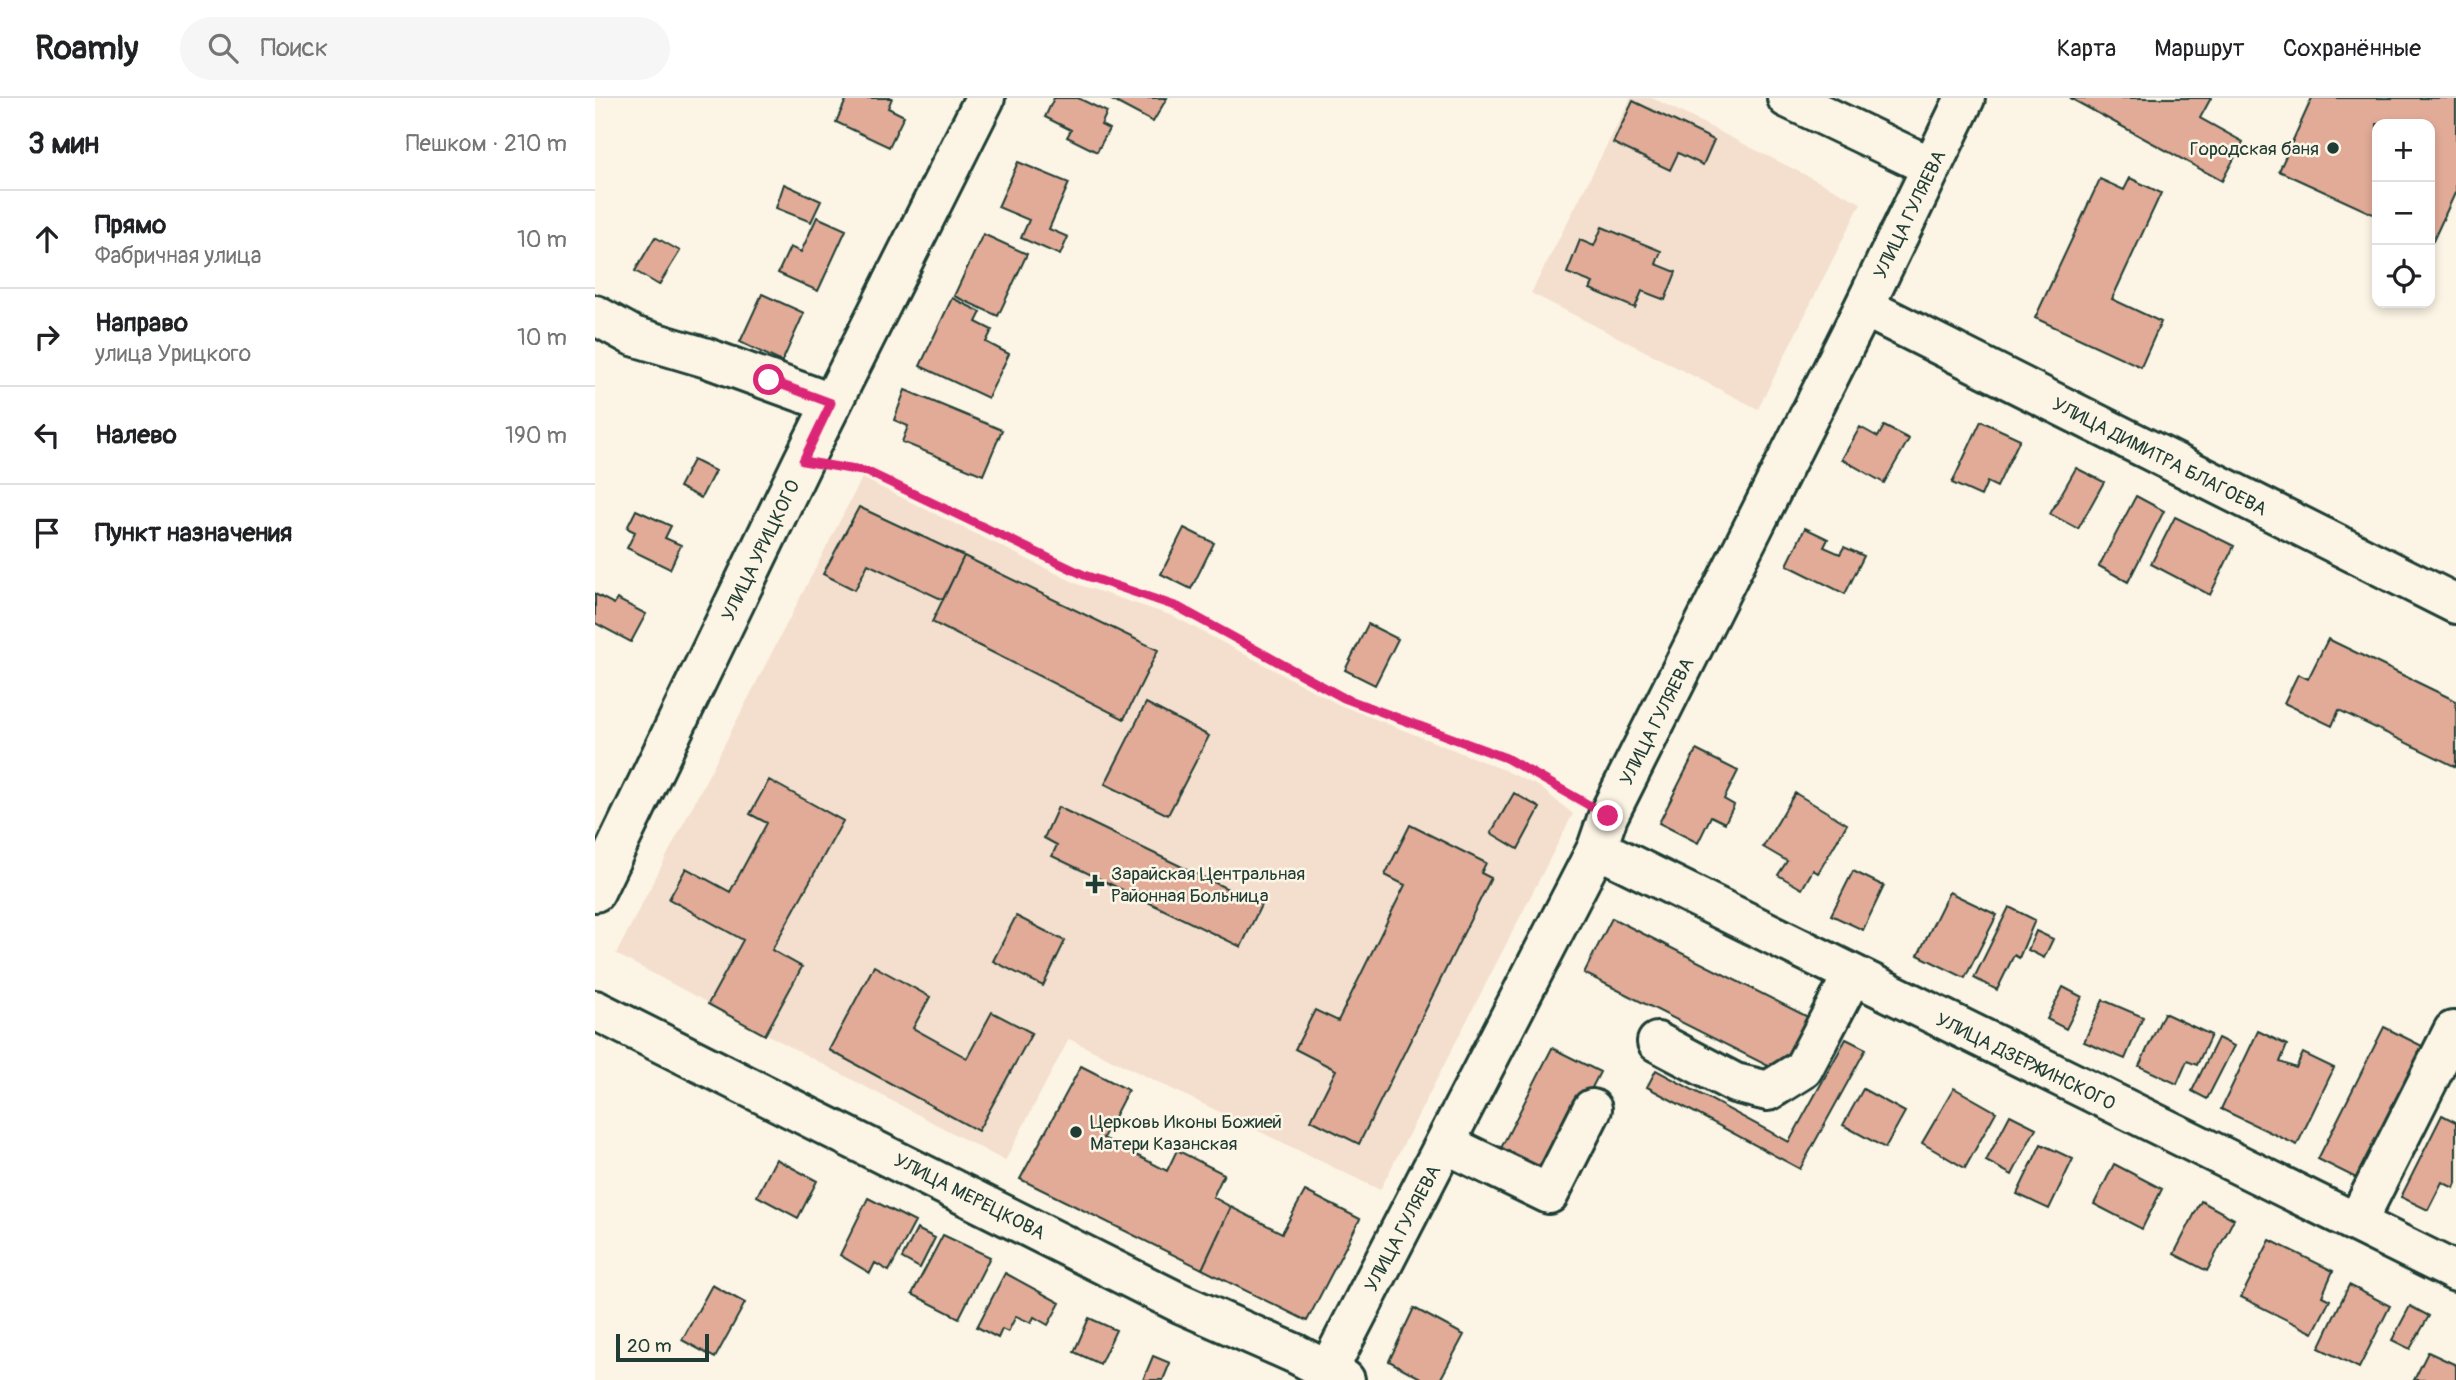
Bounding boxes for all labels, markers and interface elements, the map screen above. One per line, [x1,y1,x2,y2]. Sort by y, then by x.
search box [180,17,670,80]
text: Roamly [35,28,138,69]
icon: search [204,29,242,67]
text: Поиск [260,32,328,64]
text: Карта [2057,34,2116,63]
text: Маршрут [2154,34,2245,63]
text: Сохранённые [2283,34,2421,63]
map controls [2372,119,2435,308]
button: + [2372,119,2435,182]
text: 3 мин [28,125,99,162]
text: Пешком · 210 m [406,129,567,158]
place label: Городская баня [2190,137,2319,161]
marker: Городская баня [2325,140,2341,156]
street label: УЛИЦА ГУЛЯЕВА [1868,146,1951,283]
button: − [2372,182,2435,245]
text: Прямо [95,209,166,241]
icon: ahead [28,220,66,258]
text: 10 m [517,225,567,254]
text: Фабричная улица [95,241,262,270]
button: locate [2372,245,2435,308]
text: Направо [95,307,188,339]
icon: right [28,318,66,356]
text: 10 m [517,323,567,352]
text: улица Урицкого [95,339,251,368]
route start [753,364,784,395]
street label: УЛИЦА ДИМИТРА БЛАГОЕВА [2048,392,2271,522]
icon: left [28,416,66,454]
text: Налево [95,419,177,451]
text: 190 m [505,421,567,450]
street label: УЛИЦА УРИЦКОГО [716,476,805,625]
icon: arrive [28,514,66,552]
text: Пункт назначения [95,517,292,549]
street label: УЛИЦА ГУЛЯЕВА [1614,654,1699,789]
route end [1592,800,1623,831]
place label: Зарайская Центральная Районная Больница [1111,862,1305,908]
marker: Зарайская Центральная Районная Больница [1085,874,1105,894]
street label: УЛИЦА ДЗЕРЖИНСКОГО [1932,1008,2119,1116]
place label: Церковь Иконы Божией Матери Казанская [1090,1110,1282,1156]
marker: Церковь Иконы Божией Матери Казанская [1068,1124,1084,1140]
street label: УЛИЦА МЕРЕЦКОВА [890,1148,1049,1245]
street label: УЛИЦА ГУЛЯЕВА [1359,1161,1446,1296]
scale bar [616,1331,709,1363]
text: 20 m [627,1334,672,1358]

